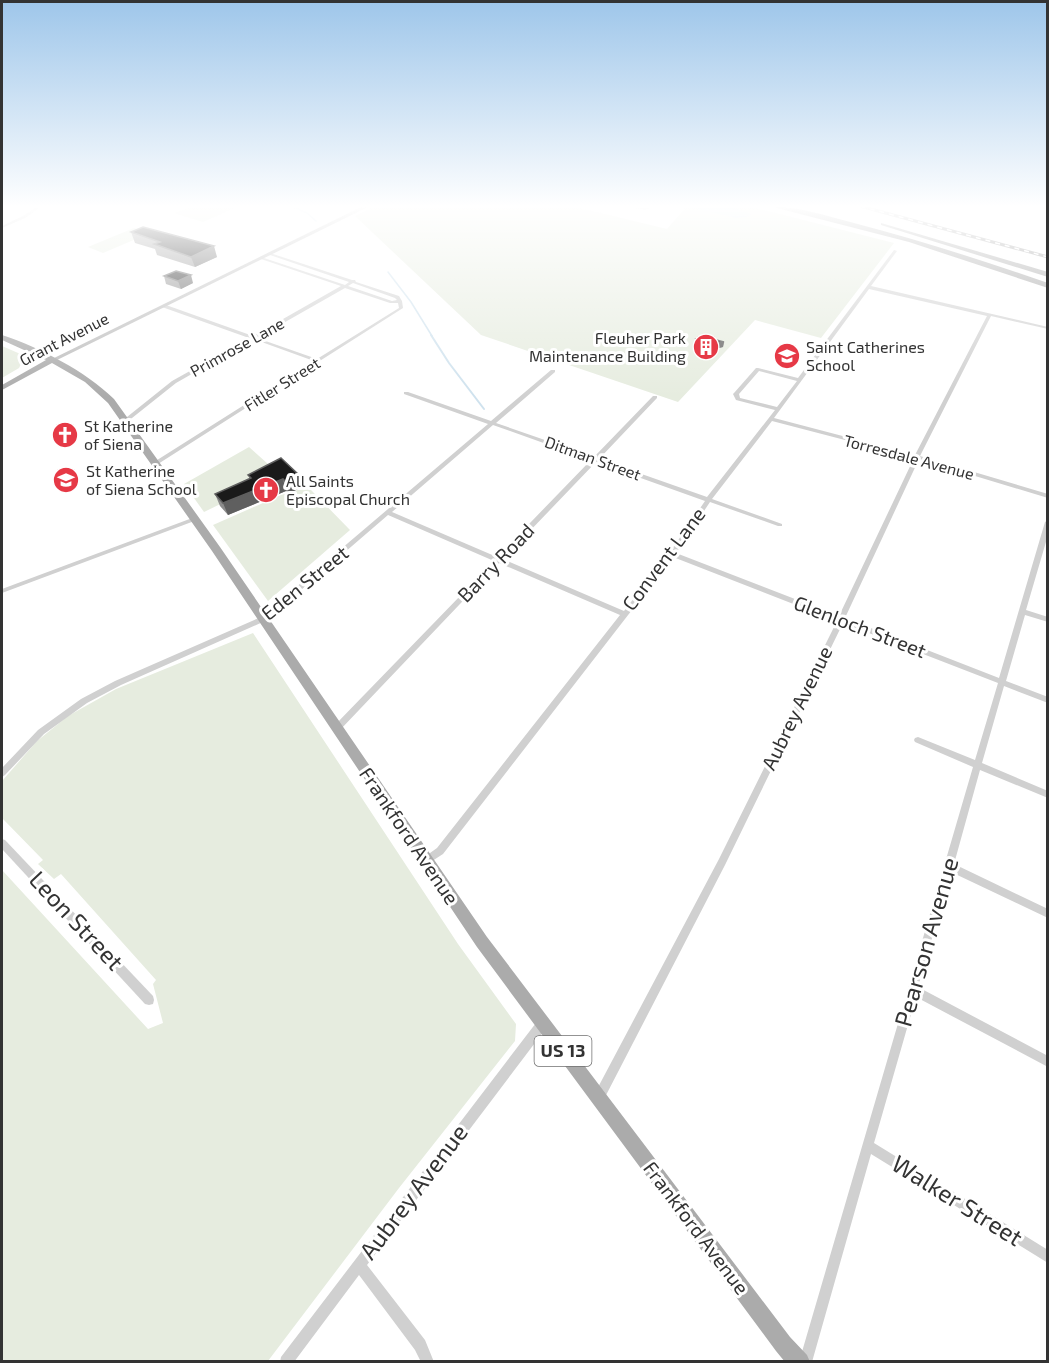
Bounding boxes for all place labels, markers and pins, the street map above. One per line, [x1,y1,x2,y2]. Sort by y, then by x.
place label: Fleuher Park Maintenance Building [529,328,686,365]
building icon: Fleuher Park Maintenance Building [691,332,721,362]
place label: Saint Catherines School [806,337,925,374]
school or university icon: Saint Catherines School [772,341,802,371]
place label: St Katherine of Siena [84,416,173,453]
church icon: St Katherine of Siena [50,420,80,450]
place label: St Katherine of Siena School [86,461,197,498]
school or university icon: St Katherine of Siena School [51,465,81,495]
place label: All Saints Episcopal Church [286,471,410,508]
church icon: All Saints Episcopal Church [251,475,281,505]

